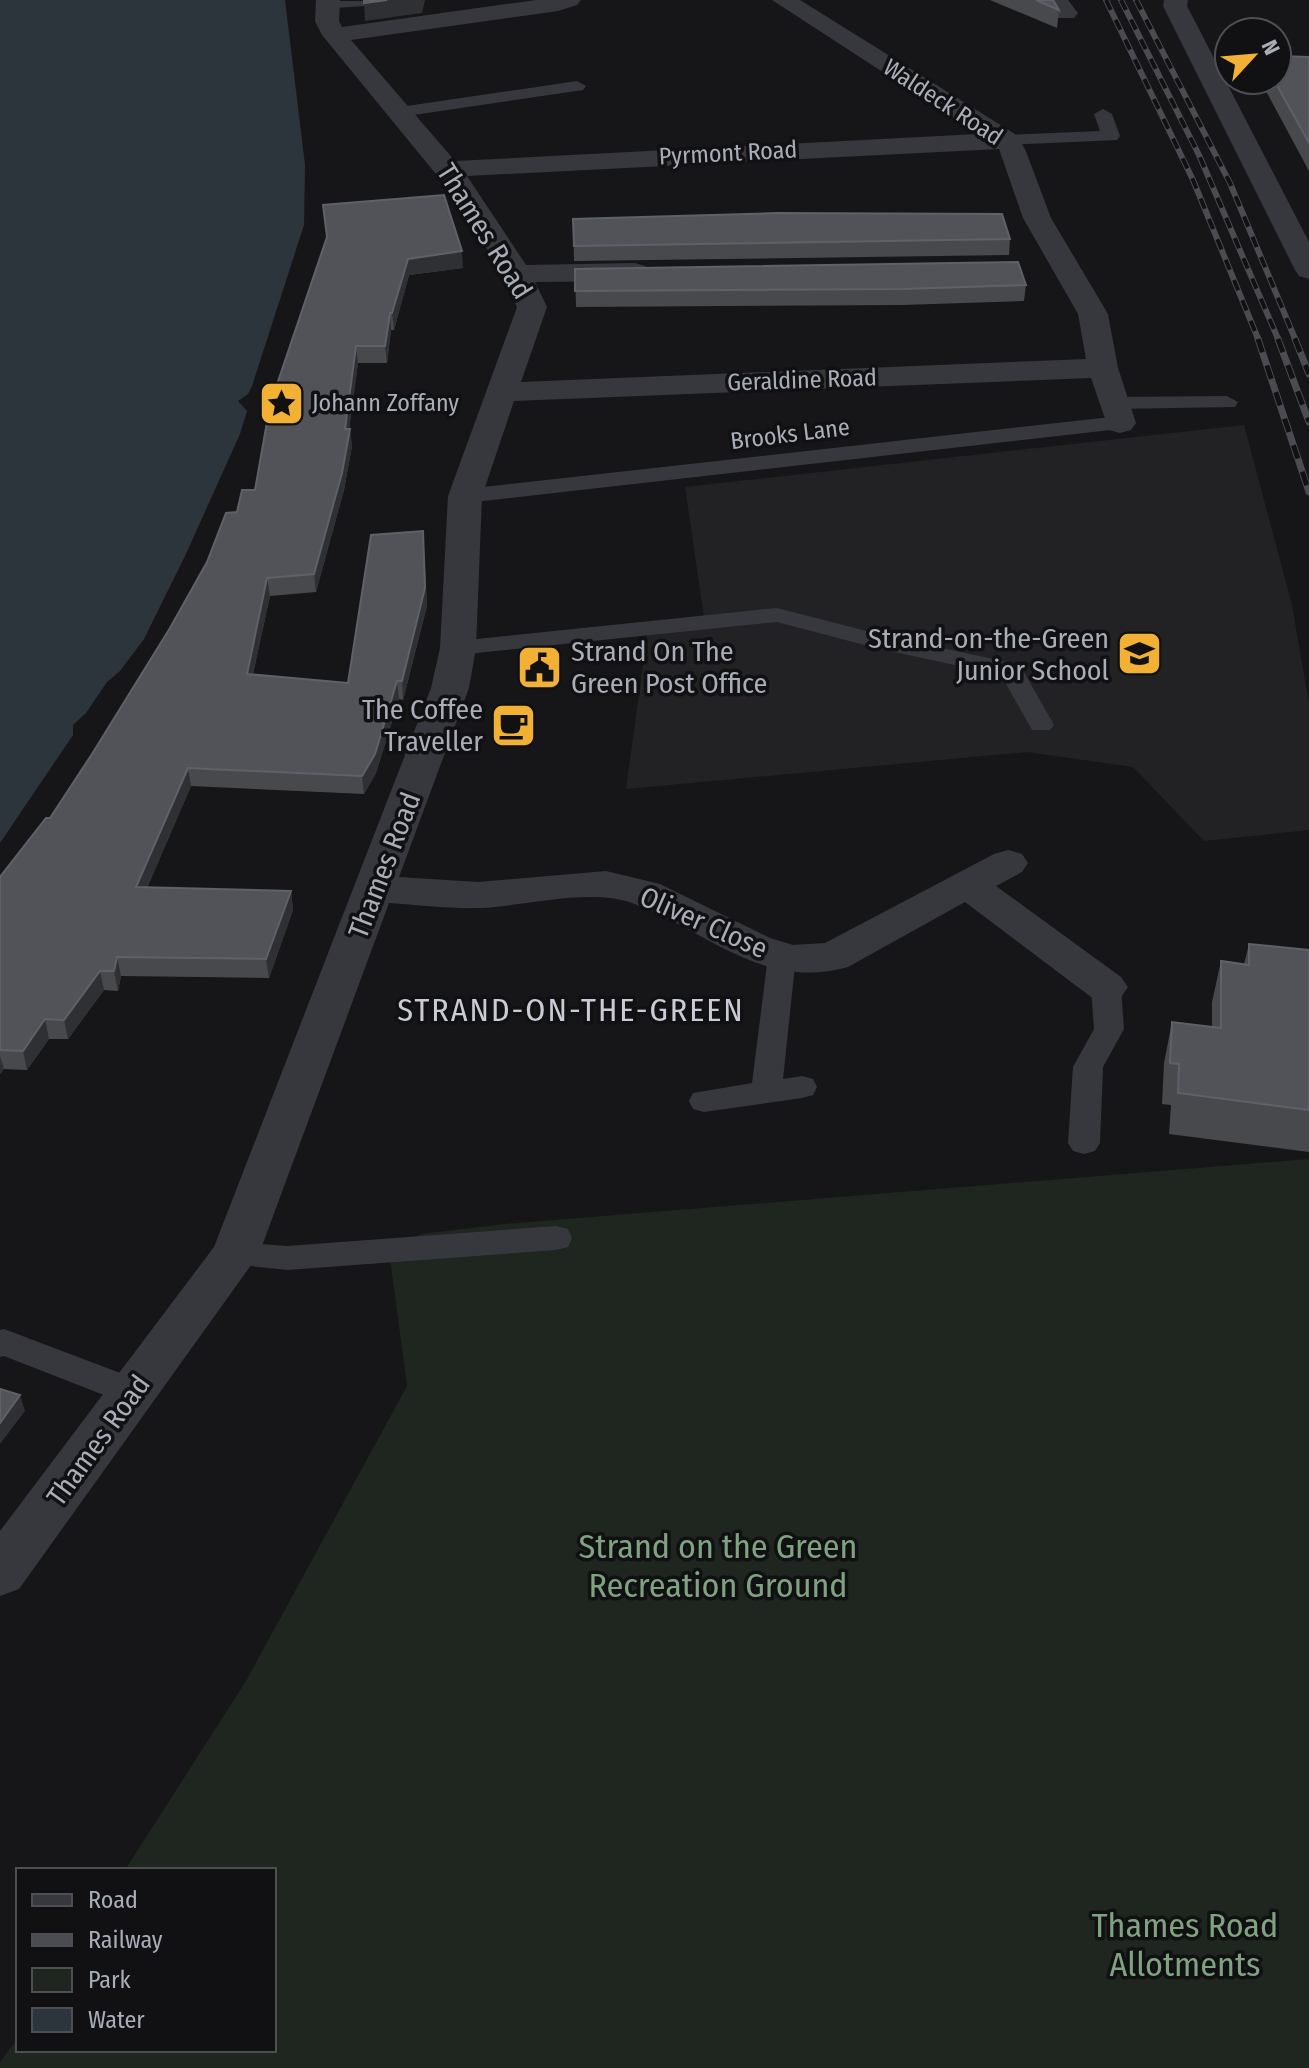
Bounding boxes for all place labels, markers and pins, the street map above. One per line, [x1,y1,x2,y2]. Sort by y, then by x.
place icon: Johann Zoffany [257,379,305,427]
place label: Johann Zoffany [312,389,459,417]
place label: Strand-on-the-Green Junior School [868,622,1109,687]
school or university icon: Strand-on-the-Green Junior School [1116,630,1164,678]
place label: Strand On The Green Post Office [571,635,767,700]
public building icon: Strand On The Green Post Office [516,643,564,691]
place label: The Coffee Traveller [362,693,483,758]
cafe icon: The Coffee Traveller [490,701,538,749]

